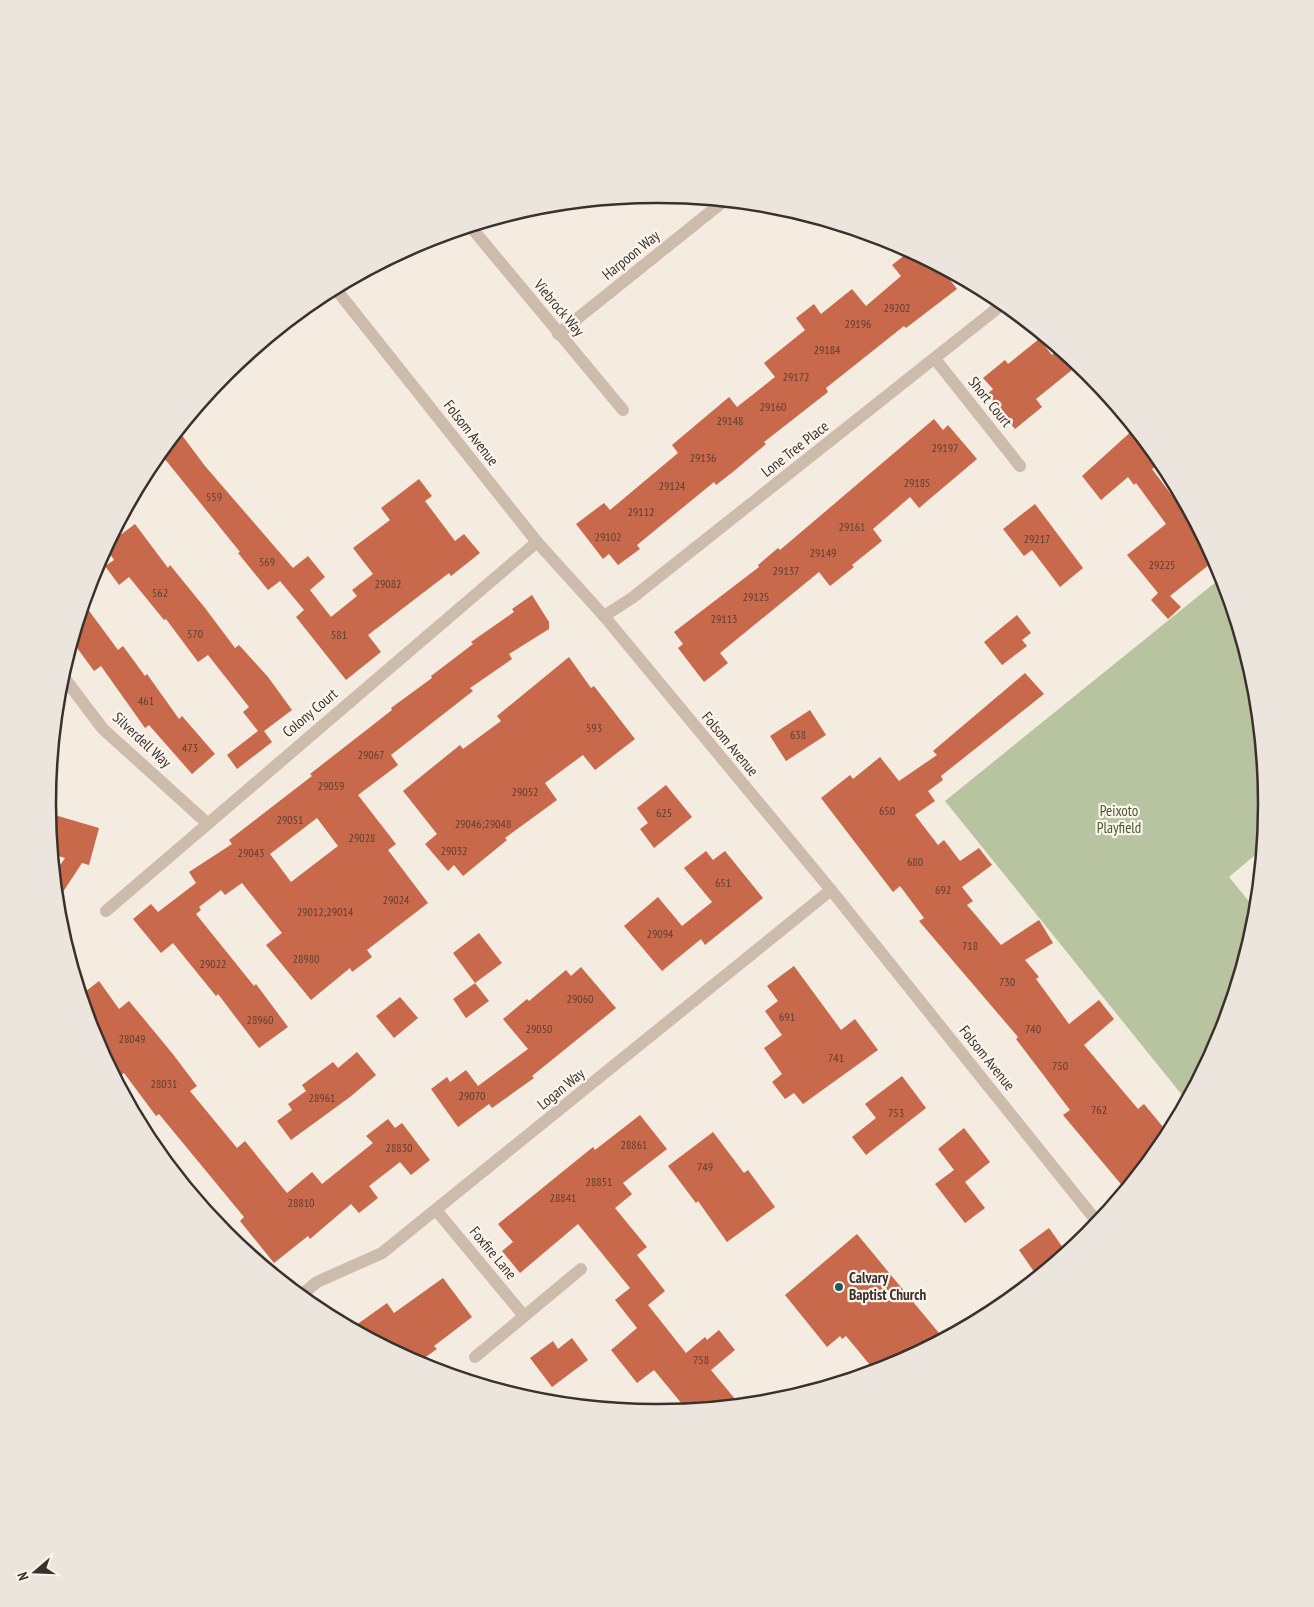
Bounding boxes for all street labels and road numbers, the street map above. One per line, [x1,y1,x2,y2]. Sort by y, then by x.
street label: Harpoon Way [598,225,664,284]
street label: Viebrock Way [529,275,589,340]
street label: Short Court [964,373,1016,431]
street label: Folsom Avenue [440,396,503,469]
street label: Lone Tree Place [757,416,832,481]
street label: Colony Court [278,684,341,741]
street label: Silverdell Way [109,708,176,772]
street label: Folsom Avenue [698,708,763,780]
street label: Folsom Avenue [955,1021,1019,1094]
street label: Logan Way [533,1064,588,1113]
street label: Foxfire Lane [466,1222,521,1283]

